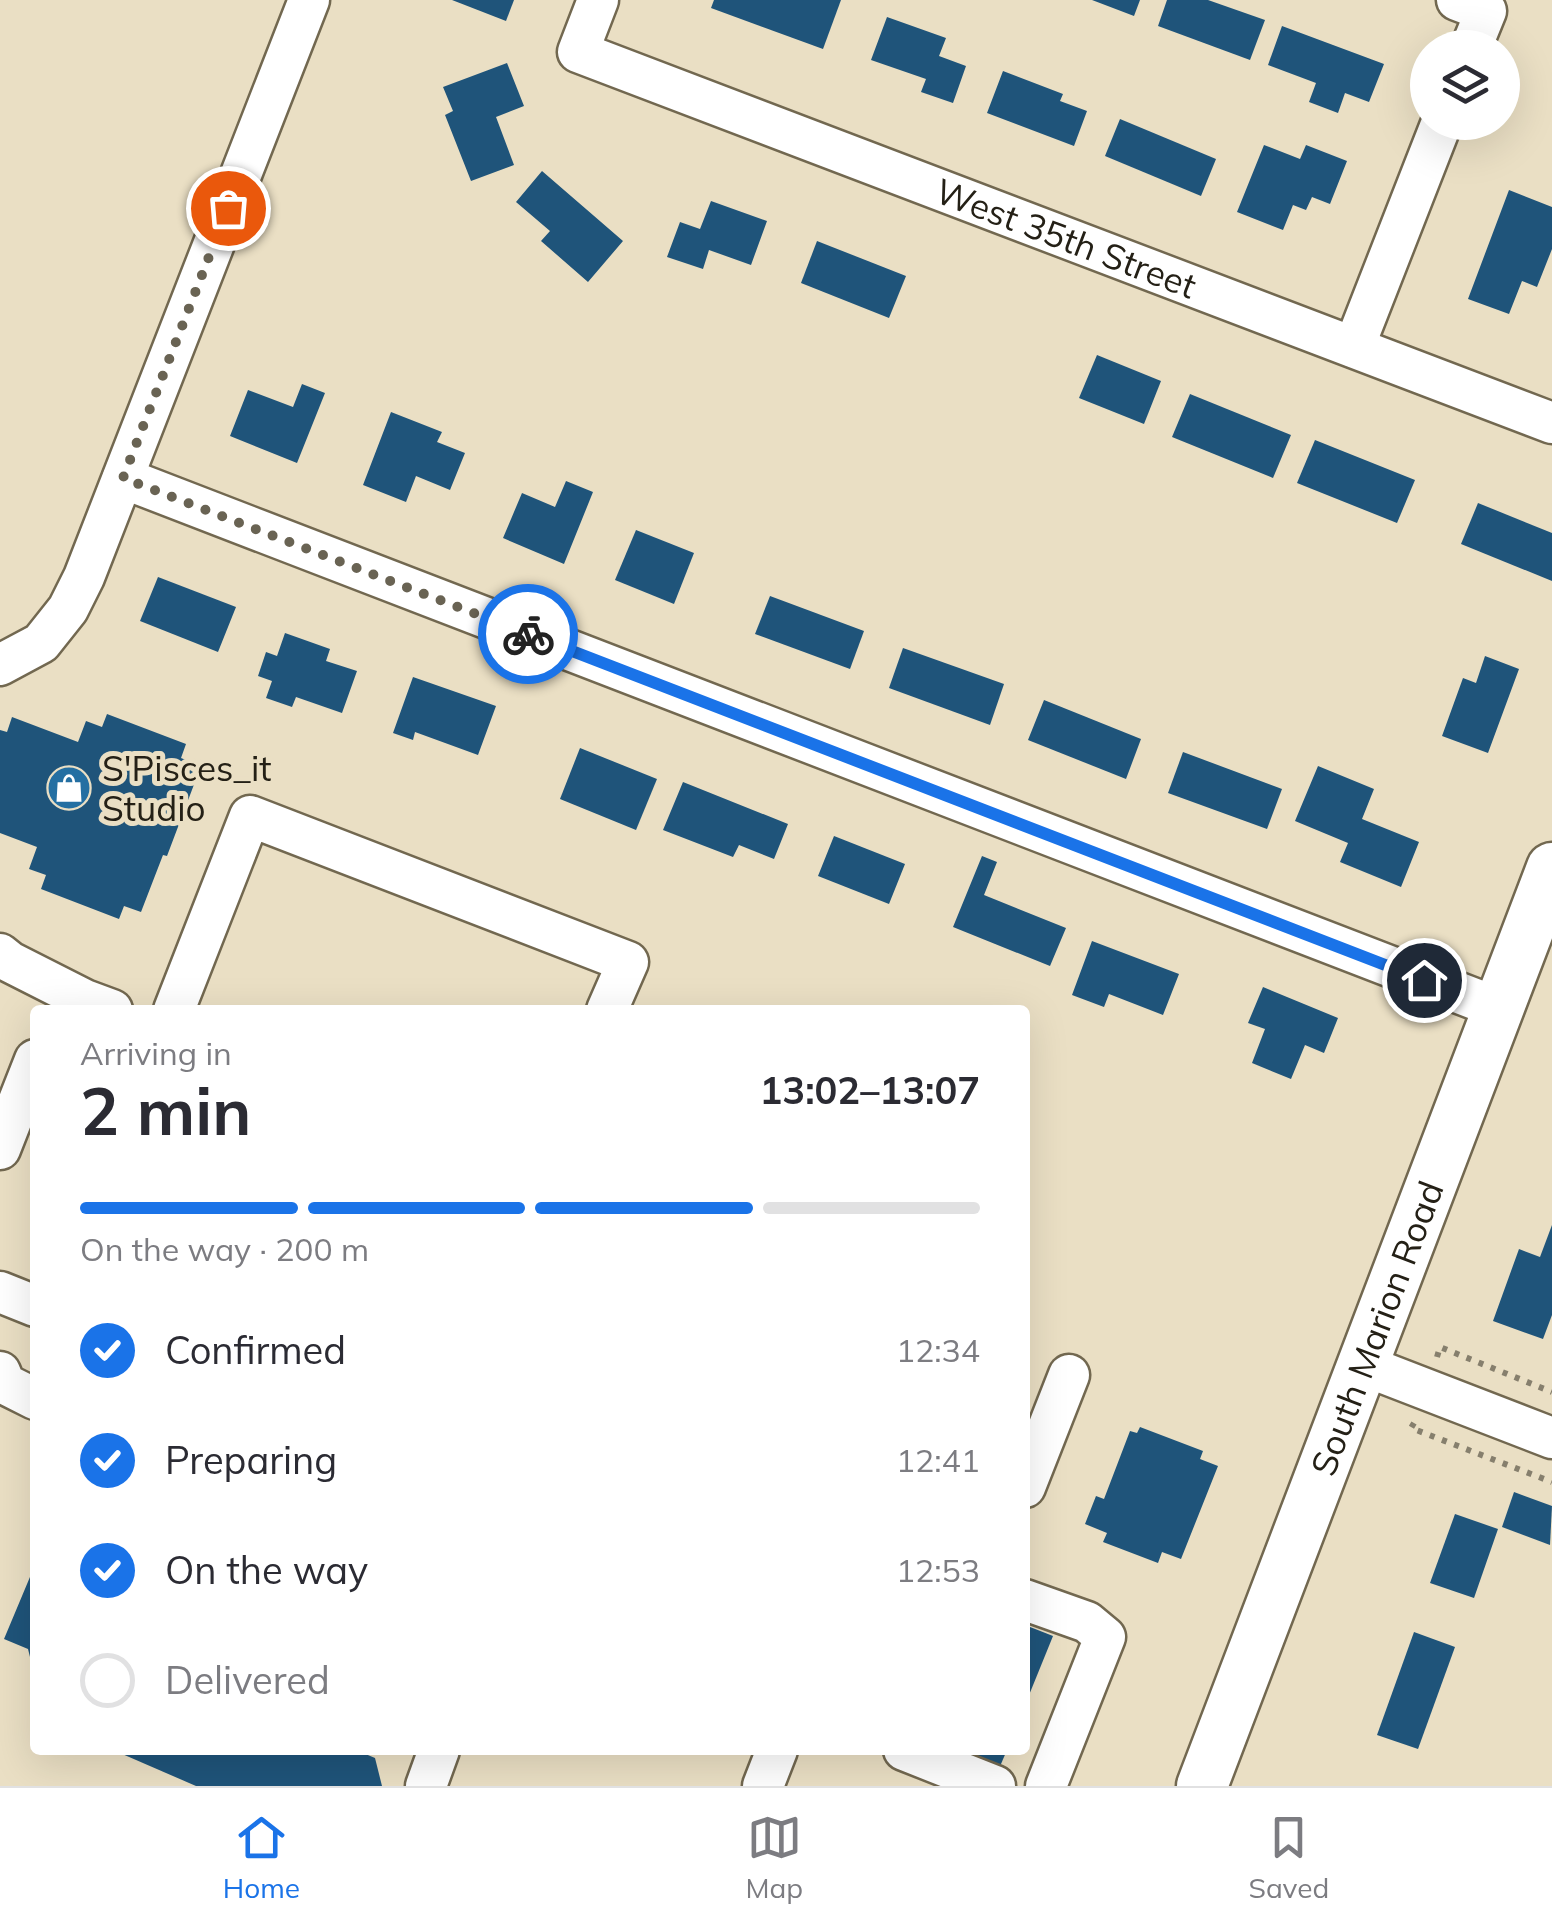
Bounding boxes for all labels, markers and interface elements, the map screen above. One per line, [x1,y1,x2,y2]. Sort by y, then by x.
map controls [1410,30,1520,140]
button: layers [1410,30,1520,140]
pin [186,166,271,251]
street label: West 35th Street [930,168,1203,307]
icon: bag [201,181,256,236]
courier [478,584,578,684]
icon: bike [501,607,556,662]
place label: S'Pisces_it Studio [102,746,271,830]
shop icon: S'Pisces_it Studio [46,765,92,811]
pin [1382,938,1467,1023]
icon: home [1397,953,1452,1008]
text: Arriving in [80,1033,232,1073]
text: 13:02–13:07 [760,1066,980,1114]
text: 2 min [80,1070,251,1151]
street label: South Marion Road [1301,1175,1453,1482]
text: On the way · 200 m [80,1229,369,1269]
icon: check [80,1323,135,1378]
text: Confirmed [165,1326,346,1374]
text: 12:34 [896,1330,980,1370]
icon: check [80,1433,135,1488]
text: Preparing [165,1436,337,1484]
text: 12:41 [896,1440,980,1480]
icon: check [80,1543,135,1598]
text: On the way [165,1546,368,1594]
text: 12:53 [896,1550,980,1590]
text: Delivered [165,1656,330,1704]
tab: Home [223,1810,300,1905]
tab: Map [745,1810,803,1905]
tab: Saved [1248,1810,1329,1905]

